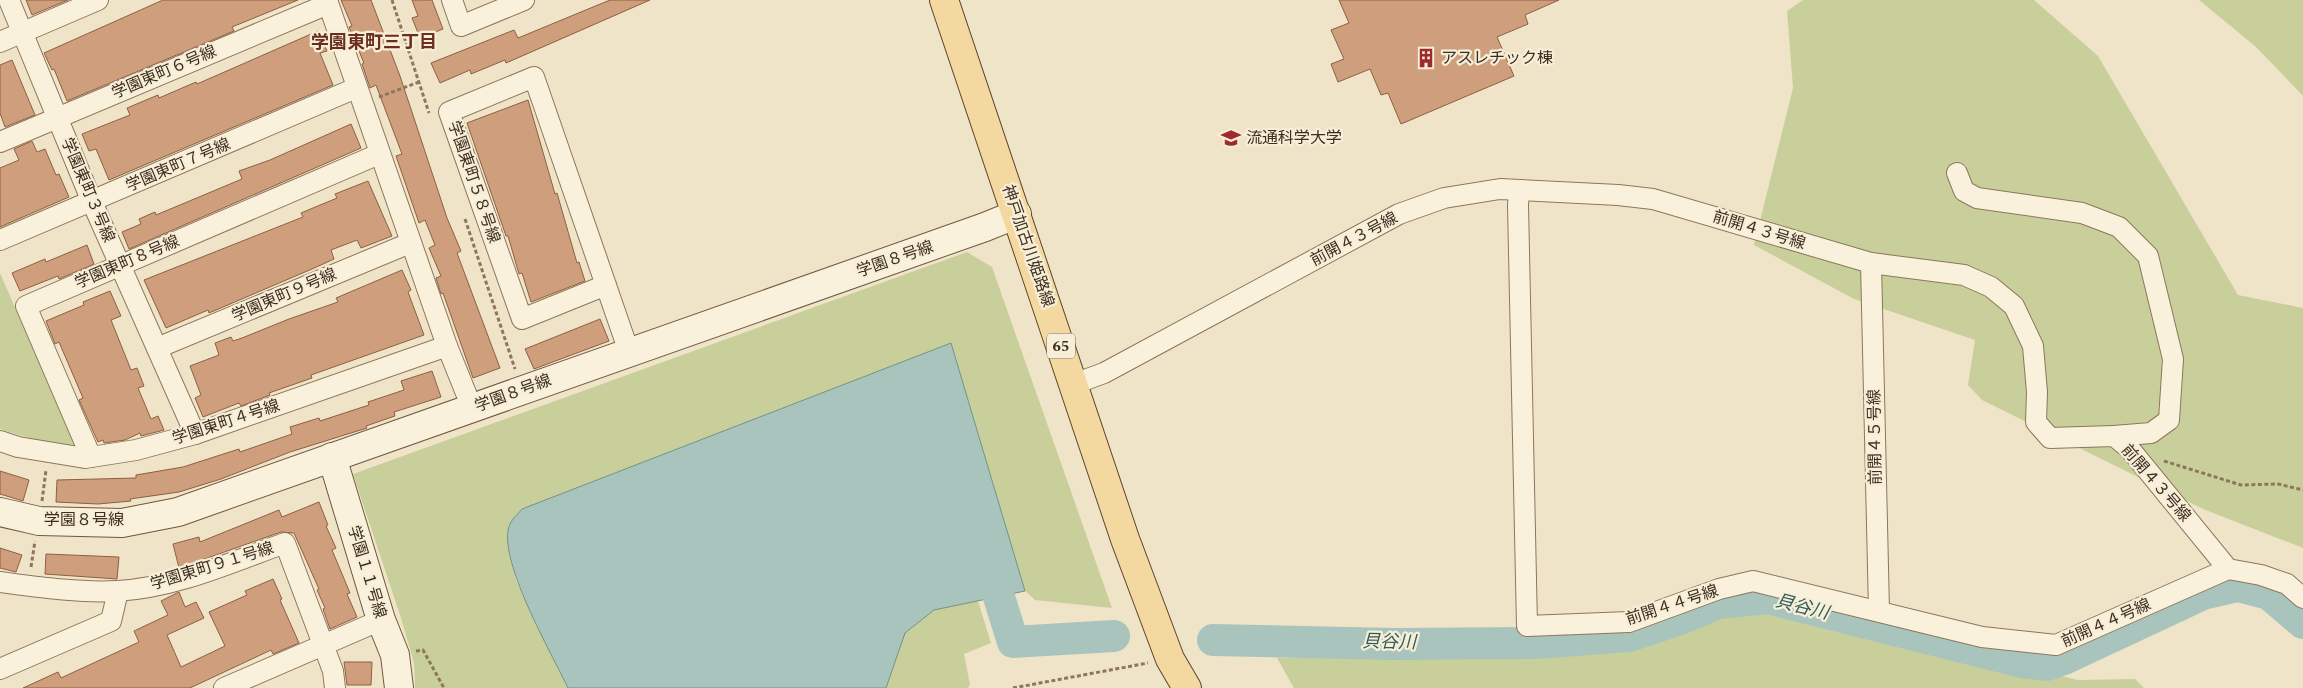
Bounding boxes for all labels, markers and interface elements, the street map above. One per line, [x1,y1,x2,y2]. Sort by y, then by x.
district label: 学園東町三丁目 [311,29,437,56]
street label: 学園東町６号線 [108,39,220,105]
place label: アスレチック棟 [1441,46,1553,70]
building icon: アスレチック棟 [1415,47,1437,69]
street label: 学園東町５８号線 [442,118,506,246]
place label: 流通科学大学 [1246,126,1342,150]
school or university icon: 流通科学大学 [1220,127,1242,149]
street label: 学園東町７号線 [122,132,234,198]
street label: 学園東町３号線 [55,134,121,246]
street label: 神戸加古川姫路線 [996,182,1060,310]
street label: 前開４３号線 [1710,204,1808,256]
street label: 前開４３号線 [1306,206,1402,272]
street label: 学園東町８号線 [71,229,183,295]
street label: 学園８号線 [853,235,937,283]
street label: 学園東町９号線 [228,262,340,328]
road number: 65 [1047,334,1075,358]
street label: 学園８号線 [471,368,555,418]
street label: 前開４５号線 [1862,389,1888,485]
street label: 学園東町４号線 [169,393,283,451]
street label: 前開４３号線 [2115,439,2197,527]
street label: 学園８号線 [44,508,124,532]
street label: 学園１１号線 [341,523,393,621]
street label: 学園東町９１号線 [147,536,277,596]
street label: 前開４４号線 [1623,579,1721,631]
water label: 貝谷川 [1773,587,1833,627]
street label: 前開４４号線 [2057,593,2155,653]
water label: 貝谷川 [1362,628,1418,656]

